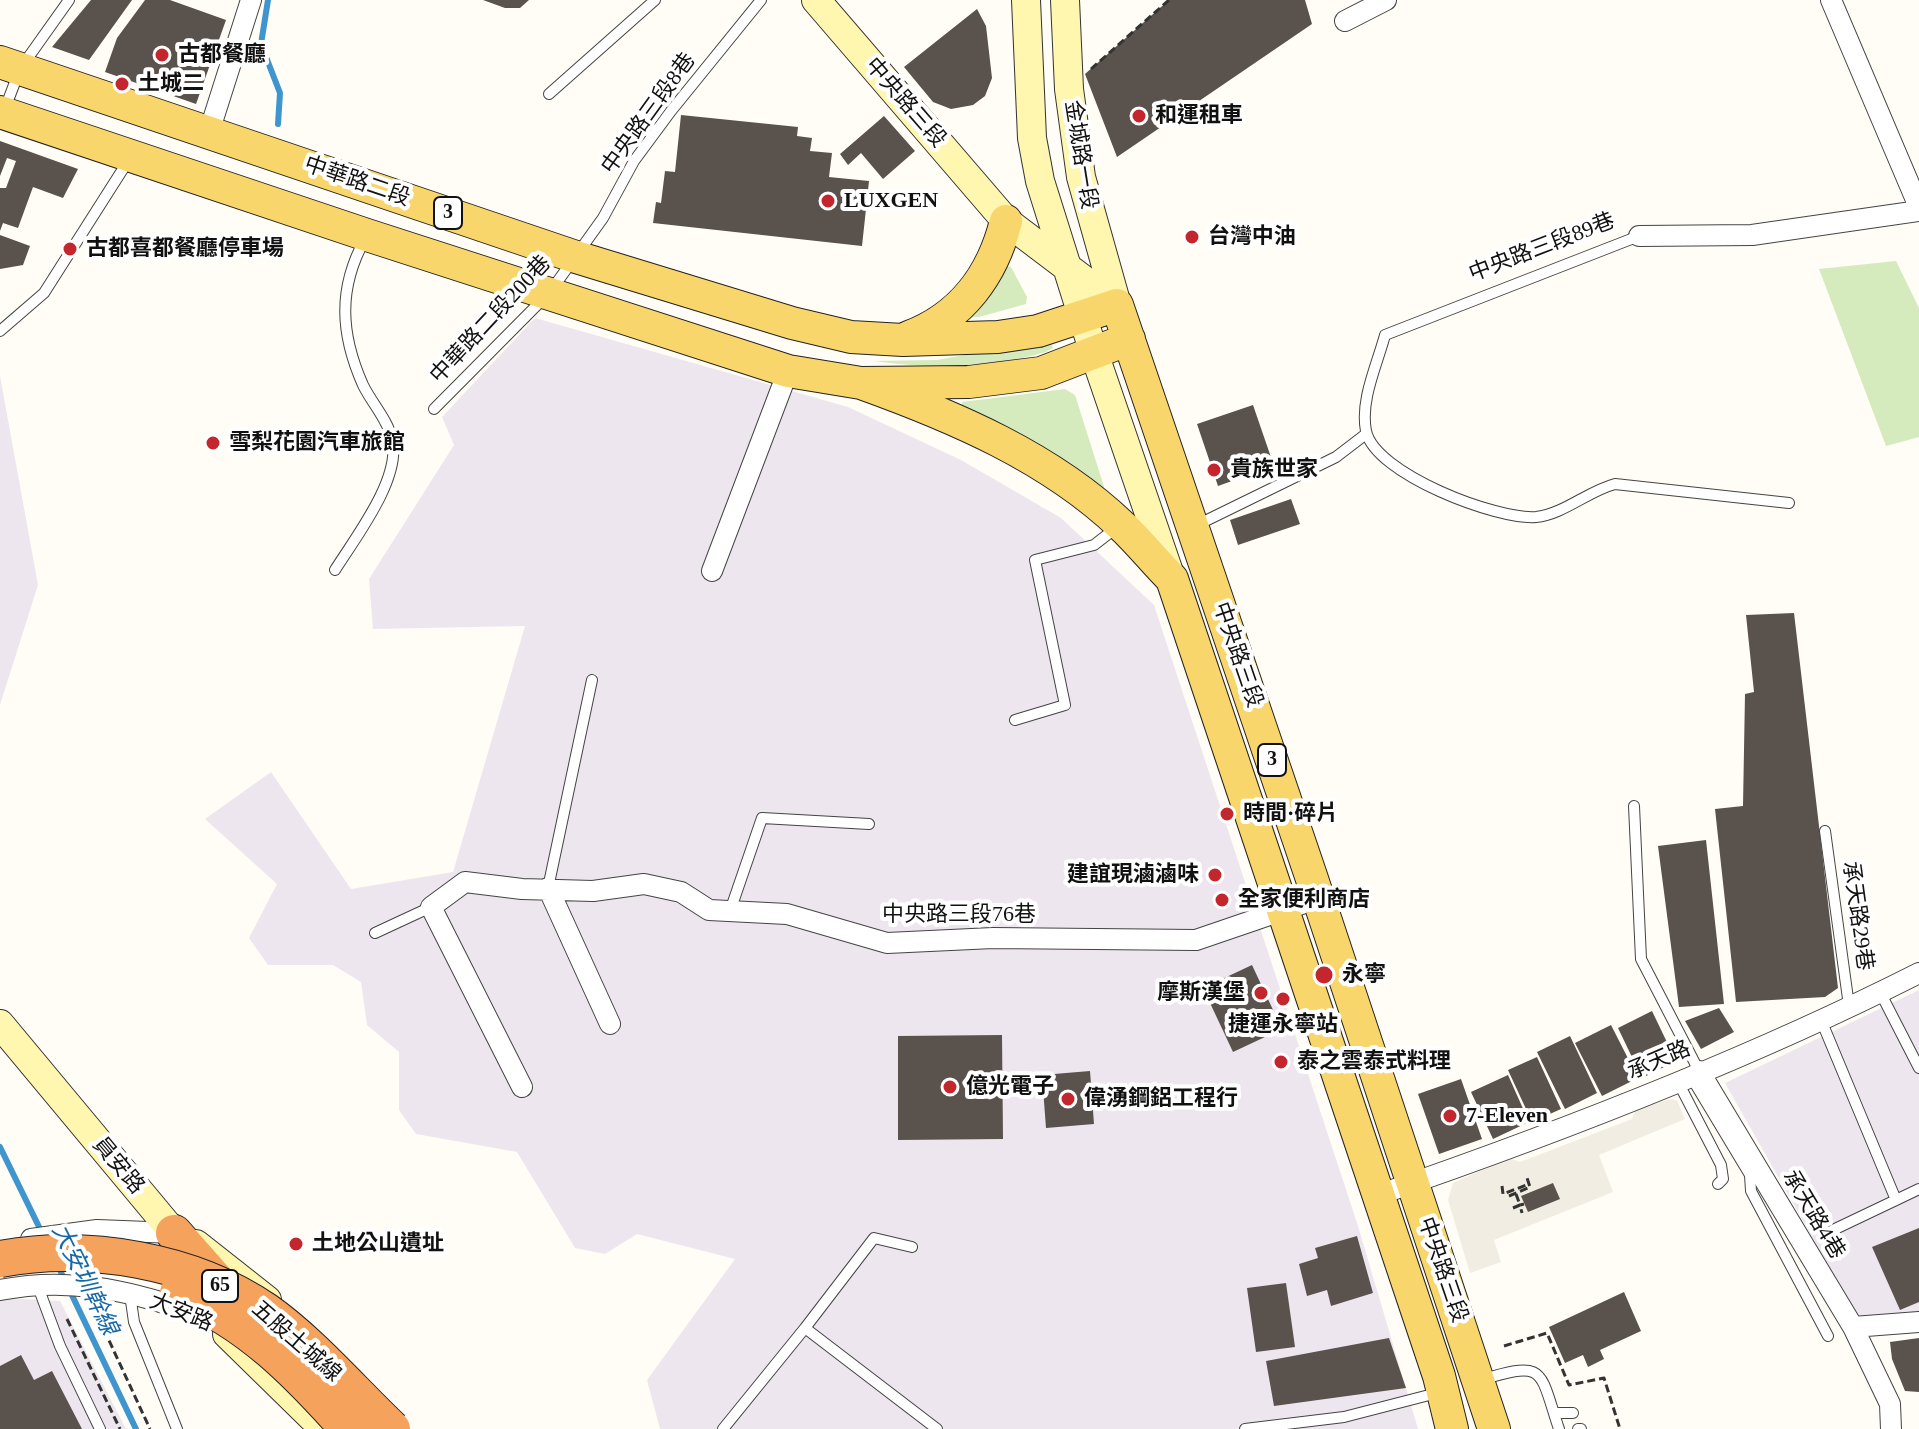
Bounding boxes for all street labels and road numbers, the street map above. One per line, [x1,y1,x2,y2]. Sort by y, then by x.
street label: 中央路三段8巷 [596,48,702,180]
street label: 中央路三段 [859,53,951,153]
street label: 金城路一段 [1058,99,1102,211]
street label: 中華路二段 [301,152,413,212]
road number: 3 [434,197,462,229]
street label: 中央路三段89巷 [1465,208,1619,288]
street label: 中華路二段200巷 [425,251,557,389]
street label: 中央路三段 [1207,599,1267,711]
road number: 3 [1258,744,1286,776]
street label: 承天路29巷 [1836,860,1878,972]
street label: 中央路三段76巷 [882,902,1036,928]
street label: 承天路 [1623,1036,1695,1086]
street label: 員安路 [87,1132,149,1200]
street label: 承天路4巷 [1776,1166,1850,1264]
street label: 中央路三段 [1412,1214,1472,1326]
road number: 65 [202,1270,238,1302]
street label: 大安路 [145,1288,217,1338]
street label: 五股土城線 [246,1296,346,1388]

